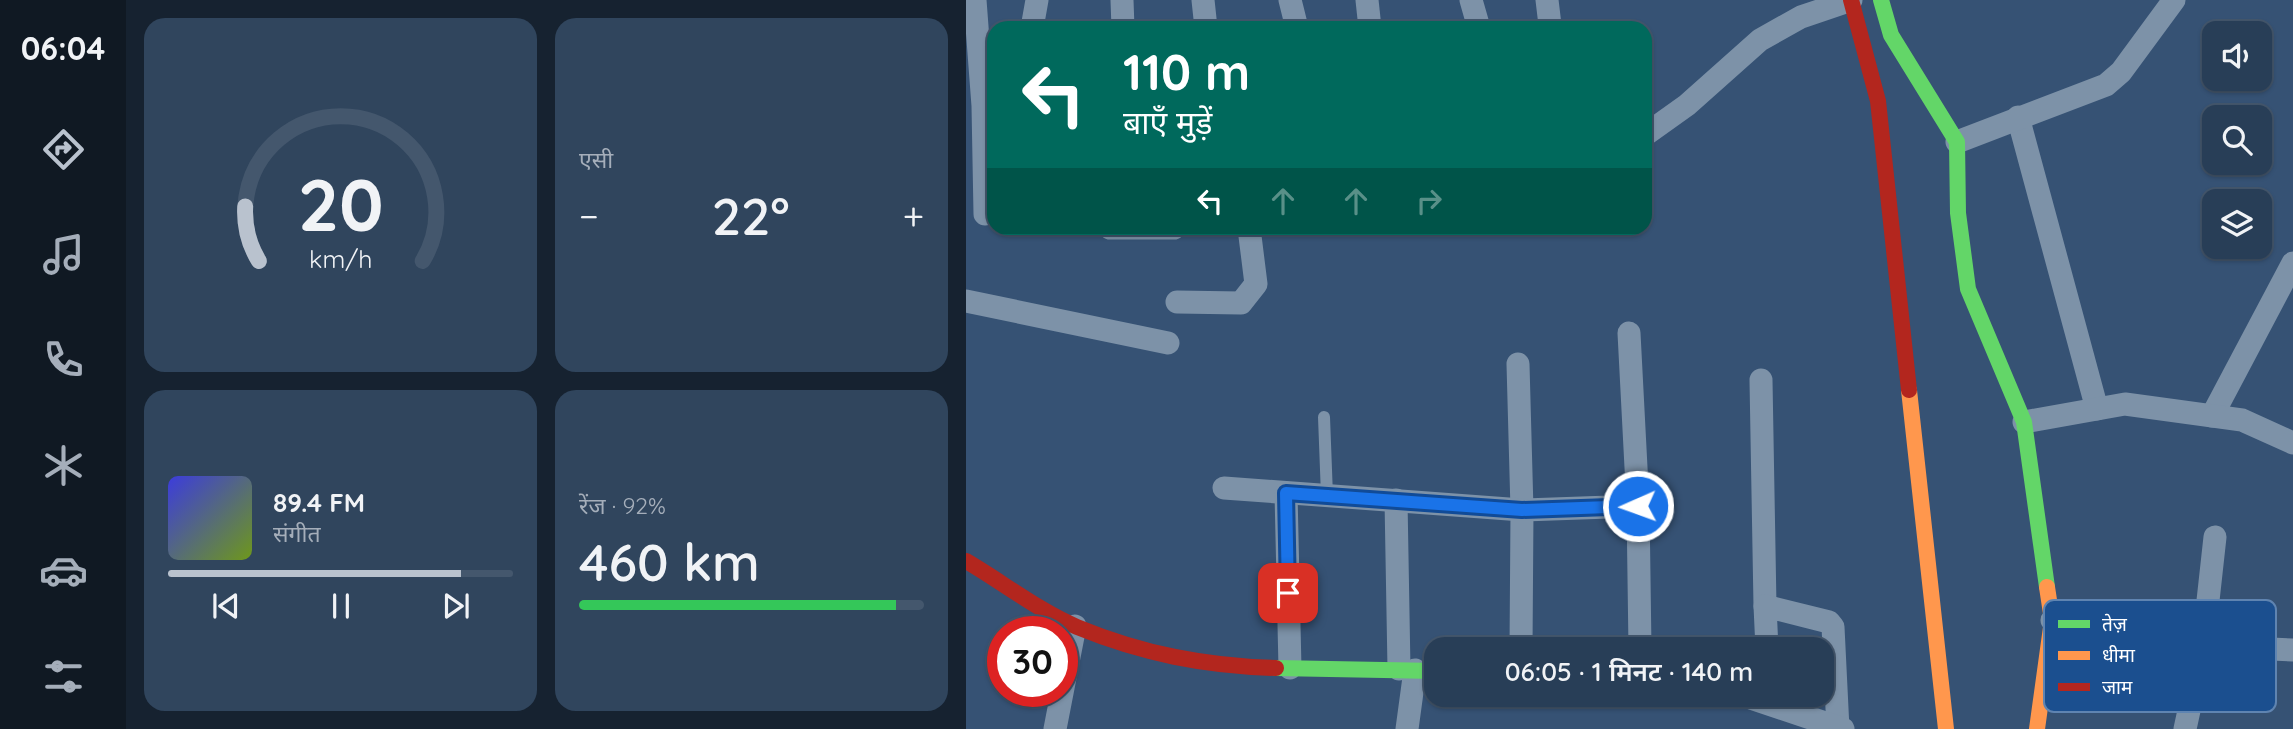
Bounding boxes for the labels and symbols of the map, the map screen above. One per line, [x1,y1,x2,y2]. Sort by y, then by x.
position arrow [1601,469,1675,543]
pin [1258,563,1318,623]
legend [2044,600,2276,712]
text: तेज़ [2102,612,2128,636]
speed limit sign: 30 [987,616,1078,707]
text: धीमा [2102,643,2136,667]
text: जाम [2102,675,2133,699]

